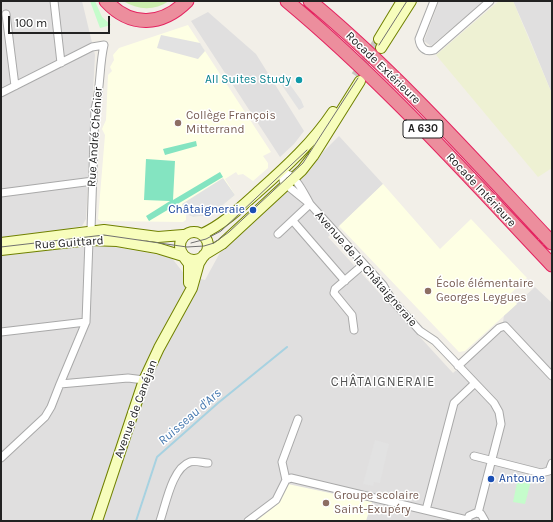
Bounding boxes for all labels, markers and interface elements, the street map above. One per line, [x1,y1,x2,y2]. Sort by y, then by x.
scale bar [10,8,112,34]
text: 100 m [15,16,47,30]
street label: Rocade Extérieure [343,29,423,107]
place label: All Suites Study [205,73,291,87]
marker: All Suites Study [294,75,304,85]
street label: Rue André Chénier [84,86,106,188]
place label: Collège François Mitterrand [186,109,276,137]
marker: Collège François Mitterrand [173,118,183,128]
road number: A 630 [403,120,443,138]
street label: Rocade Intérieure [443,150,519,230]
place label: Châtaigneraie [168,203,245,217]
marker: Châtaigneraie [248,205,258,215]
street label: Avenue de la Châtaigneraie [312,208,420,330]
street label: Rue Guittard [34,233,104,253]
place label: École élémentaire Georges Leygues [436,277,533,305]
marker: École élémentaire Georges Leygues [423,286,433,296]
street label: Avenue de Canéjan [112,358,160,460]
district label: CHÂTAIGNERAIE [331,374,435,390]
water label: Ruisseau d'Ars [155,385,225,449]
place label: Antoune [499,472,545,486]
marker: Antoune [486,474,496,484]
place label: Groupe scolaire Saint-Exupéry [334,489,419,517]
marker: Groupe scolaire Saint-Exupéry [321,498,331,508]

